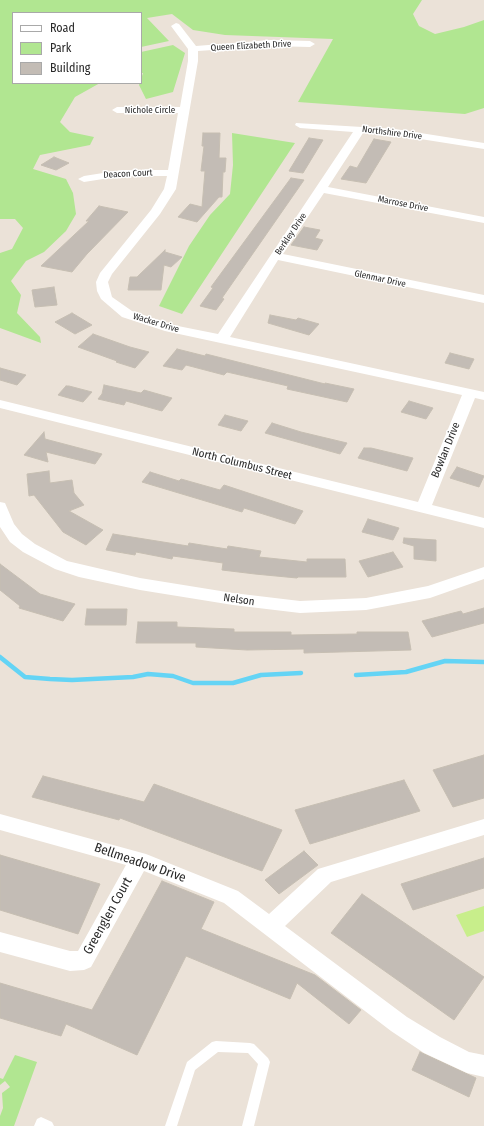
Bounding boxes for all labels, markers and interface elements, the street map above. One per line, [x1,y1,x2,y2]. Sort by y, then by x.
legend [12,12,142,84]
text: Road [50,21,75,35]
street label: Queen Elizabeth Drive [210,38,292,54]
text: Park [50,41,71,55]
text: Building [50,61,90,75]
street label: Nichole Circle [125,105,175,115]
street label: Northshire Drive [361,124,423,142]
street label: Deacon Court [103,167,153,181]
street label: Marrose Drive [377,194,429,214]
street label: Berkley Drive [273,211,309,257]
street label: Glenmar Drive [353,268,407,290]
street label: Wacker Drive [132,311,180,335]
street label: Bowlan Drive [429,420,463,480]
street label: North Columbus Street [191,445,293,483]
street label: Nelson [223,591,255,609]
street label: Bellmeadow Drive [92,840,188,886]
street label: Greenglen Court [80,875,136,957]

